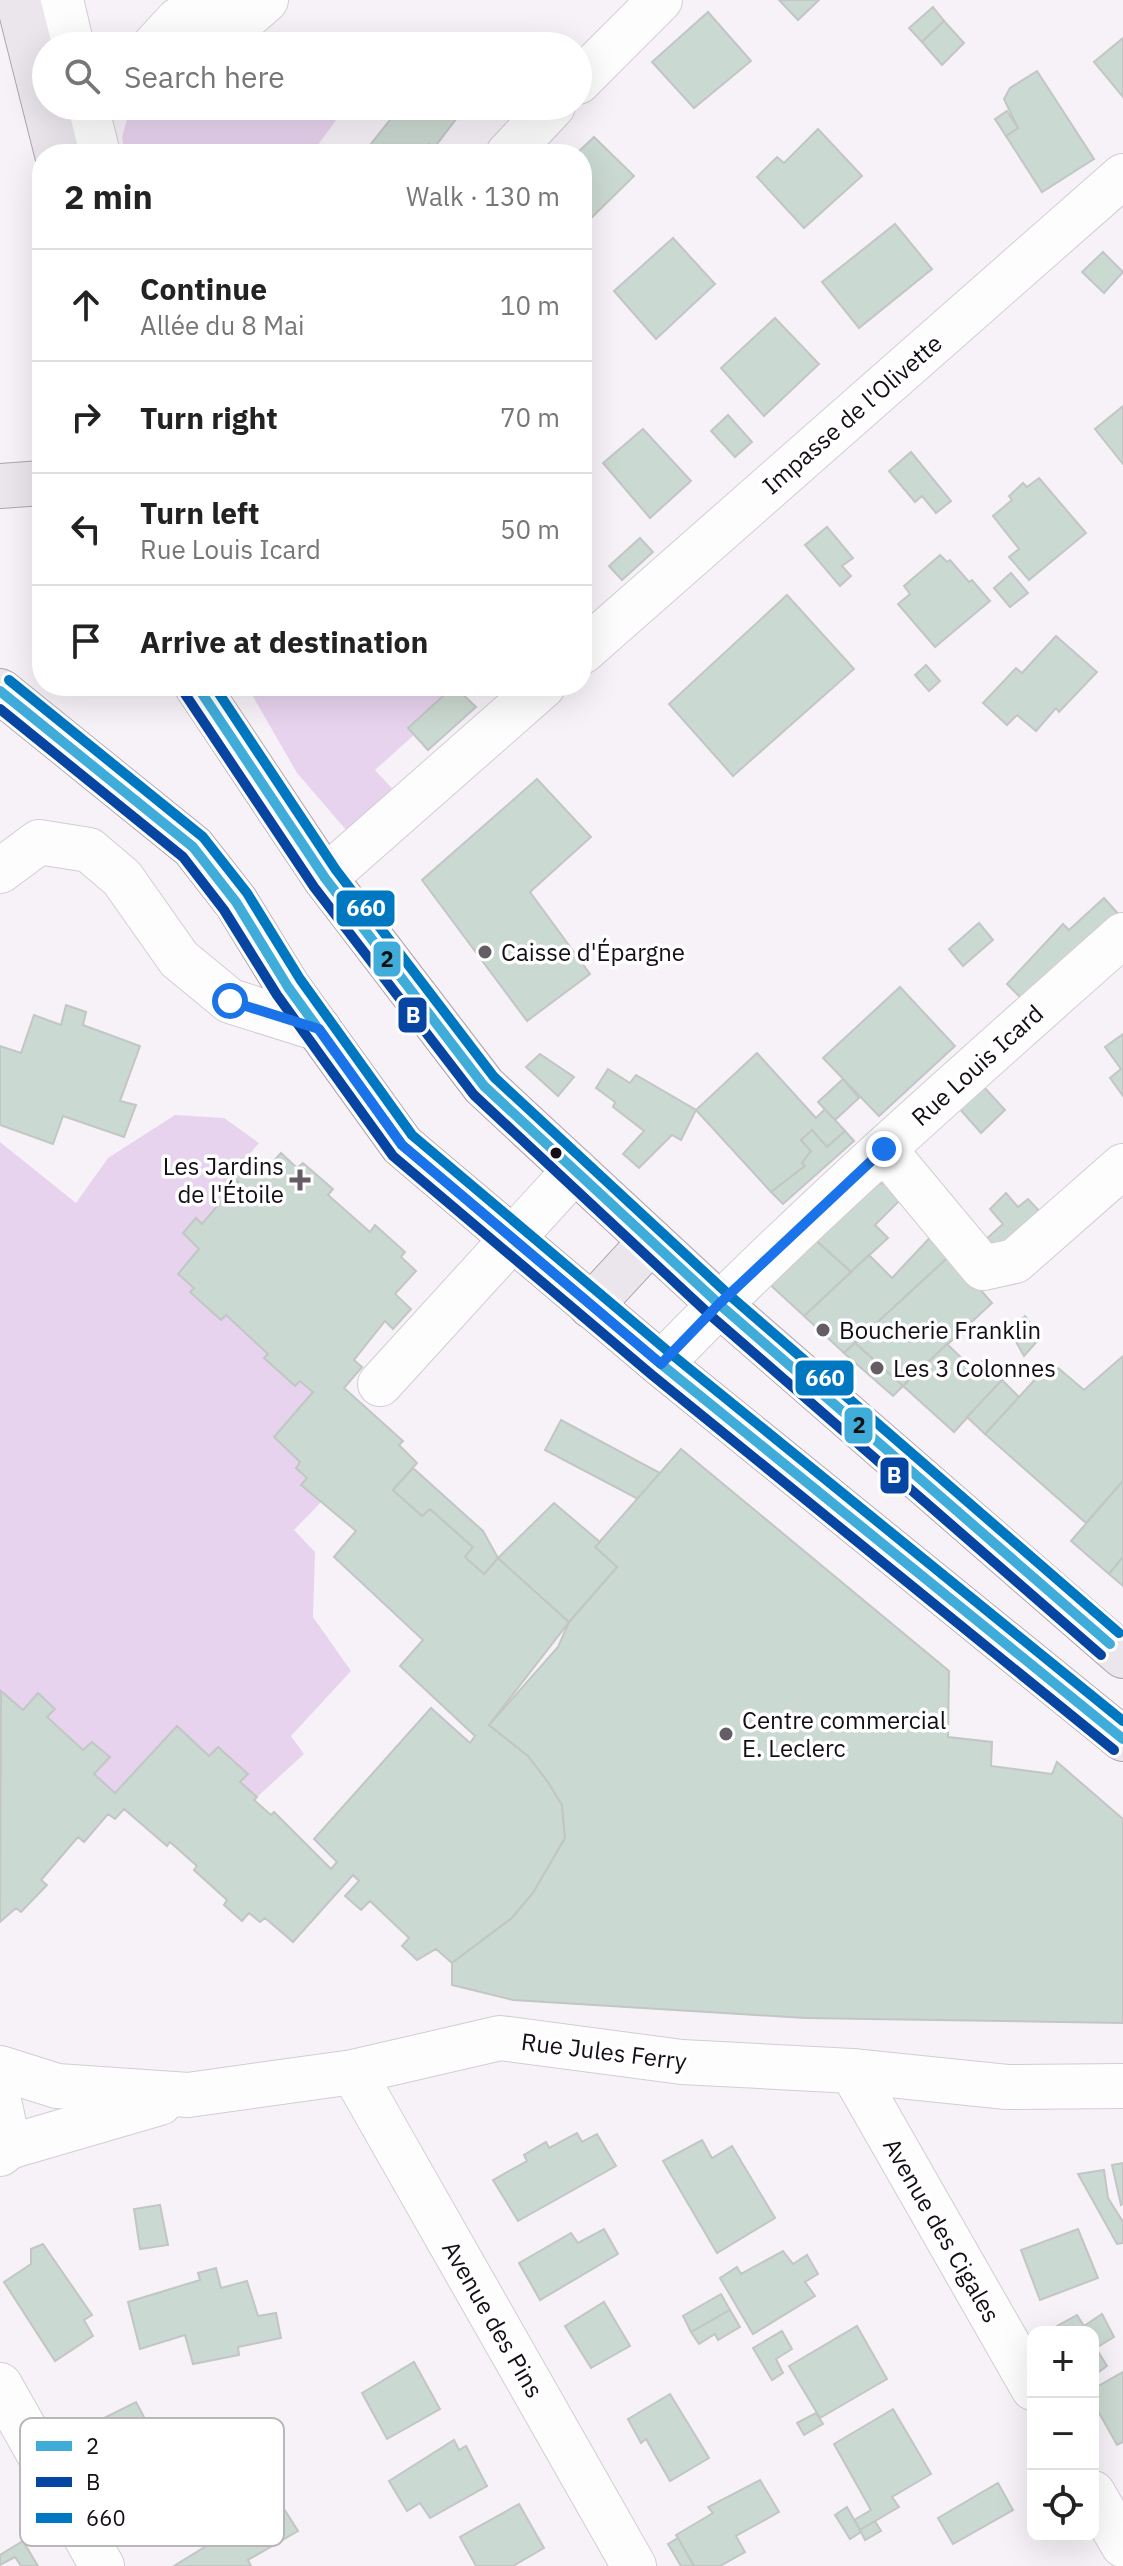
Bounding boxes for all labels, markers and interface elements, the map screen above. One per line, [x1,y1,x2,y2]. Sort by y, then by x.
search box [32,32,592,120]
icon: search [60,54,104,98]
text: Search here [124,57,285,96]
text: 2 min [64,174,153,218]
text: Walk · 130 m [406,179,560,213]
text: Continue [140,269,267,308]
icon: ahead [64,283,108,327]
text: 10 m [500,288,560,322]
text: Allée du 8 Mai [140,308,305,342]
street label: Impasse de l'Olivette [755,327,949,501]
icon: right [64,395,108,439]
text: Turn right [140,398,278,437]
text: 70 m [500,400,560,434]
text: Turn left [140,493,259,532]
icon: left [64,507,108,551]
text: 50 m [500,512,560,546]
text: Rue Louis Icard [140,532,321,566]
icon: arrive [64,619,108,663]
text: Arrive at destination [140,622,428,661]
line badge: 660 [335,889,396,928]
text: 660 [346,893,386,922]
place label: Caisse d'Épargne [501,936,685,968]
line badge: 2 [372,940,402,978]
marker: Caisse d'Épargne [476,943,494,961]
text: 2 [380,944,394,973]
route start [212,983,248,1019]
line badge: B [397,996,428,1034]
street label: Rue Louis Icard [904,997,1050,1133]
text: B [406,1000,420,1029]
route end [866,1131,902,1167]
unlabelled marker [548,1145,564,1161]
place label: Les Jardins de l'Étoile [163,1150,284,1210]
marker: Les Jardins de l'Étoile [291,1171,309,1189]
place label: Boucherie Franklin [839,1314,1041,1346]
marker: Boucherie Franklin [814,1321,832,1339]
place label: Les 3 Colonnes [893,1352,1056,1384]
line badge: 660 [794,1359,855,1397]
marker: Les 3 Colonnes [868,1359,886,1377]
text: 660 [805,1363,845,1392]
line badge: 2 [843,1406,874,1445]
text: 2 [852,1410,866,1439]
line badge: B [879,1456,910,1495]
text: B [887,1460,901,1489]
place label: Centre commercial E. Leclerc [742,1704,946,1764]
marker: Centre commercial E. Leclerc [717,1725,735,1743]
street label: Rue Jules Ferry [519,2025,689,2077]
street label: Avenue des Cigales [876,2132,1008,2328]
street label: Avenue des Pins [435,2235,551,2403]
map controls [1027,2326,1099,2542]
button: + [1027,2326,1099,2398]
button: − [1027,2398,1099,2470]
legend [20,2418,284,2546]
text: 2 [86,2431,99,2460]
text: B [86,2467,100,2496]
button: locate [1027,2470,1099,2542]
text: 660 [86,2503,126,2532]

